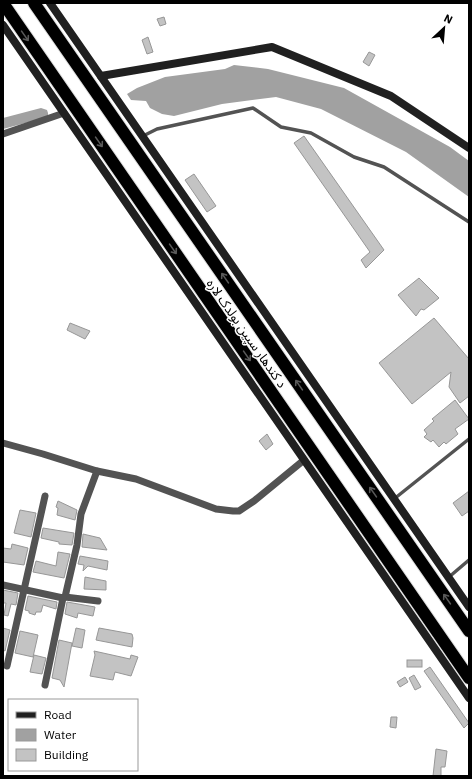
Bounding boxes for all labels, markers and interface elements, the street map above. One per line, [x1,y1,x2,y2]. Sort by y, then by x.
north arrow [424,8,464,48]
text: N [442,11,455,27]
one-way arrow [21,30,29,41]
one-way arrow [95,137,103,148]
one-way arrow [169,244,177,255]
one-way arrow [221,273,229,284]
street label: د کندهار سپین بولدک لاره [202,276,291,392]
one-way arrow [243,351,251,362]
one-way arrow [295,380,303,391]
one-way arrow [369,486,377,497]
one-way arrow [443,593,451,604]
legend [8,699,138,771]
text: Road [44,707,72,722]
text: Water [44,727,77,742]
text: Building [44,747,89,762]

